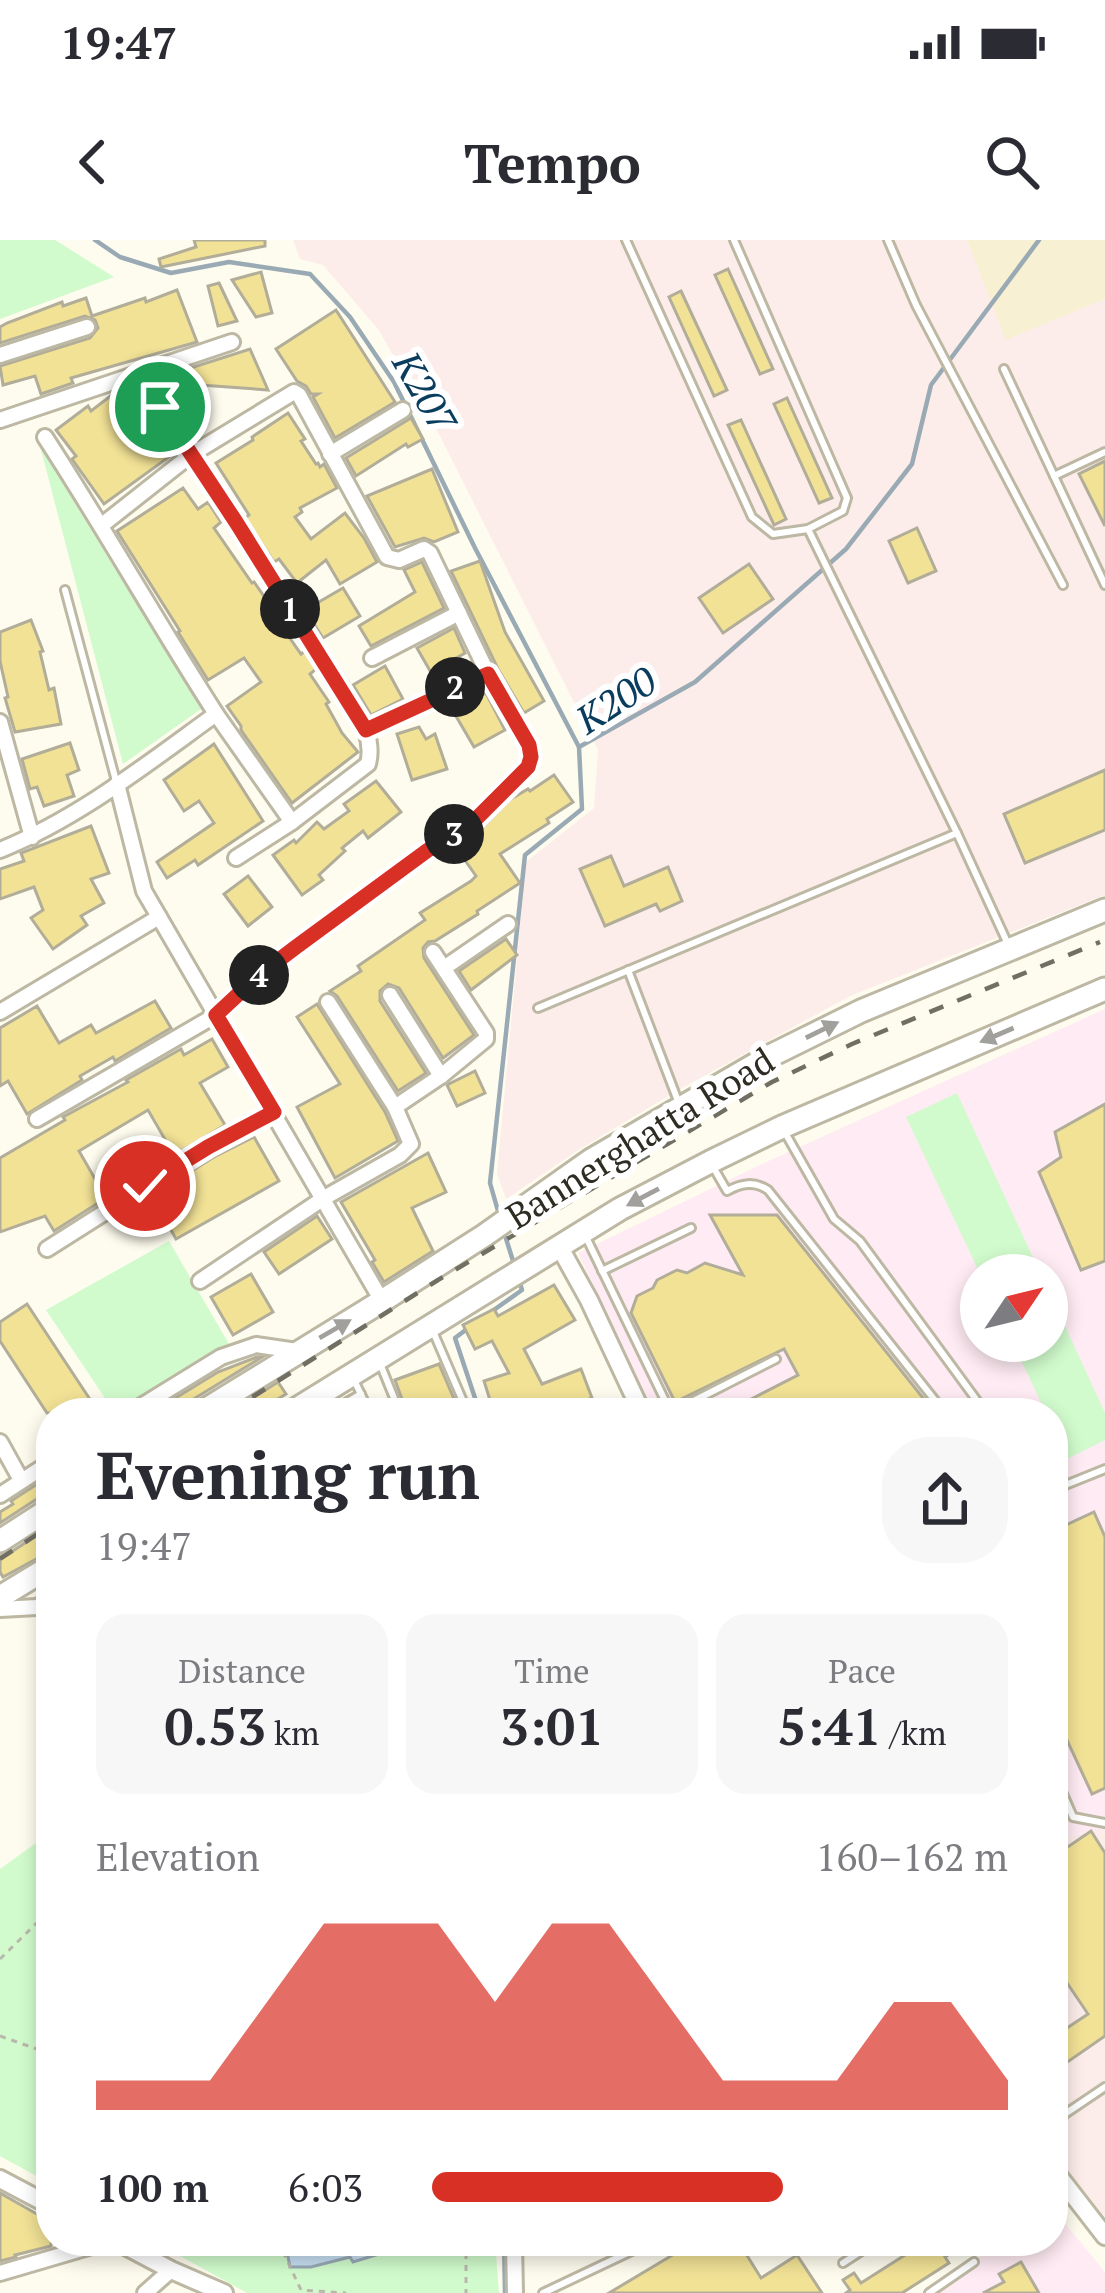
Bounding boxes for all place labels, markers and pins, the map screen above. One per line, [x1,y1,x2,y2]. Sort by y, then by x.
pin [109,356,211,458]
pin: 1 [260,579,320,639]
pin: 2 [425,657,485,717]
pin: 3 [424,804,484,864]
pin: 4 [229,945,289,1005]
pin [94,1135,196,1237]

